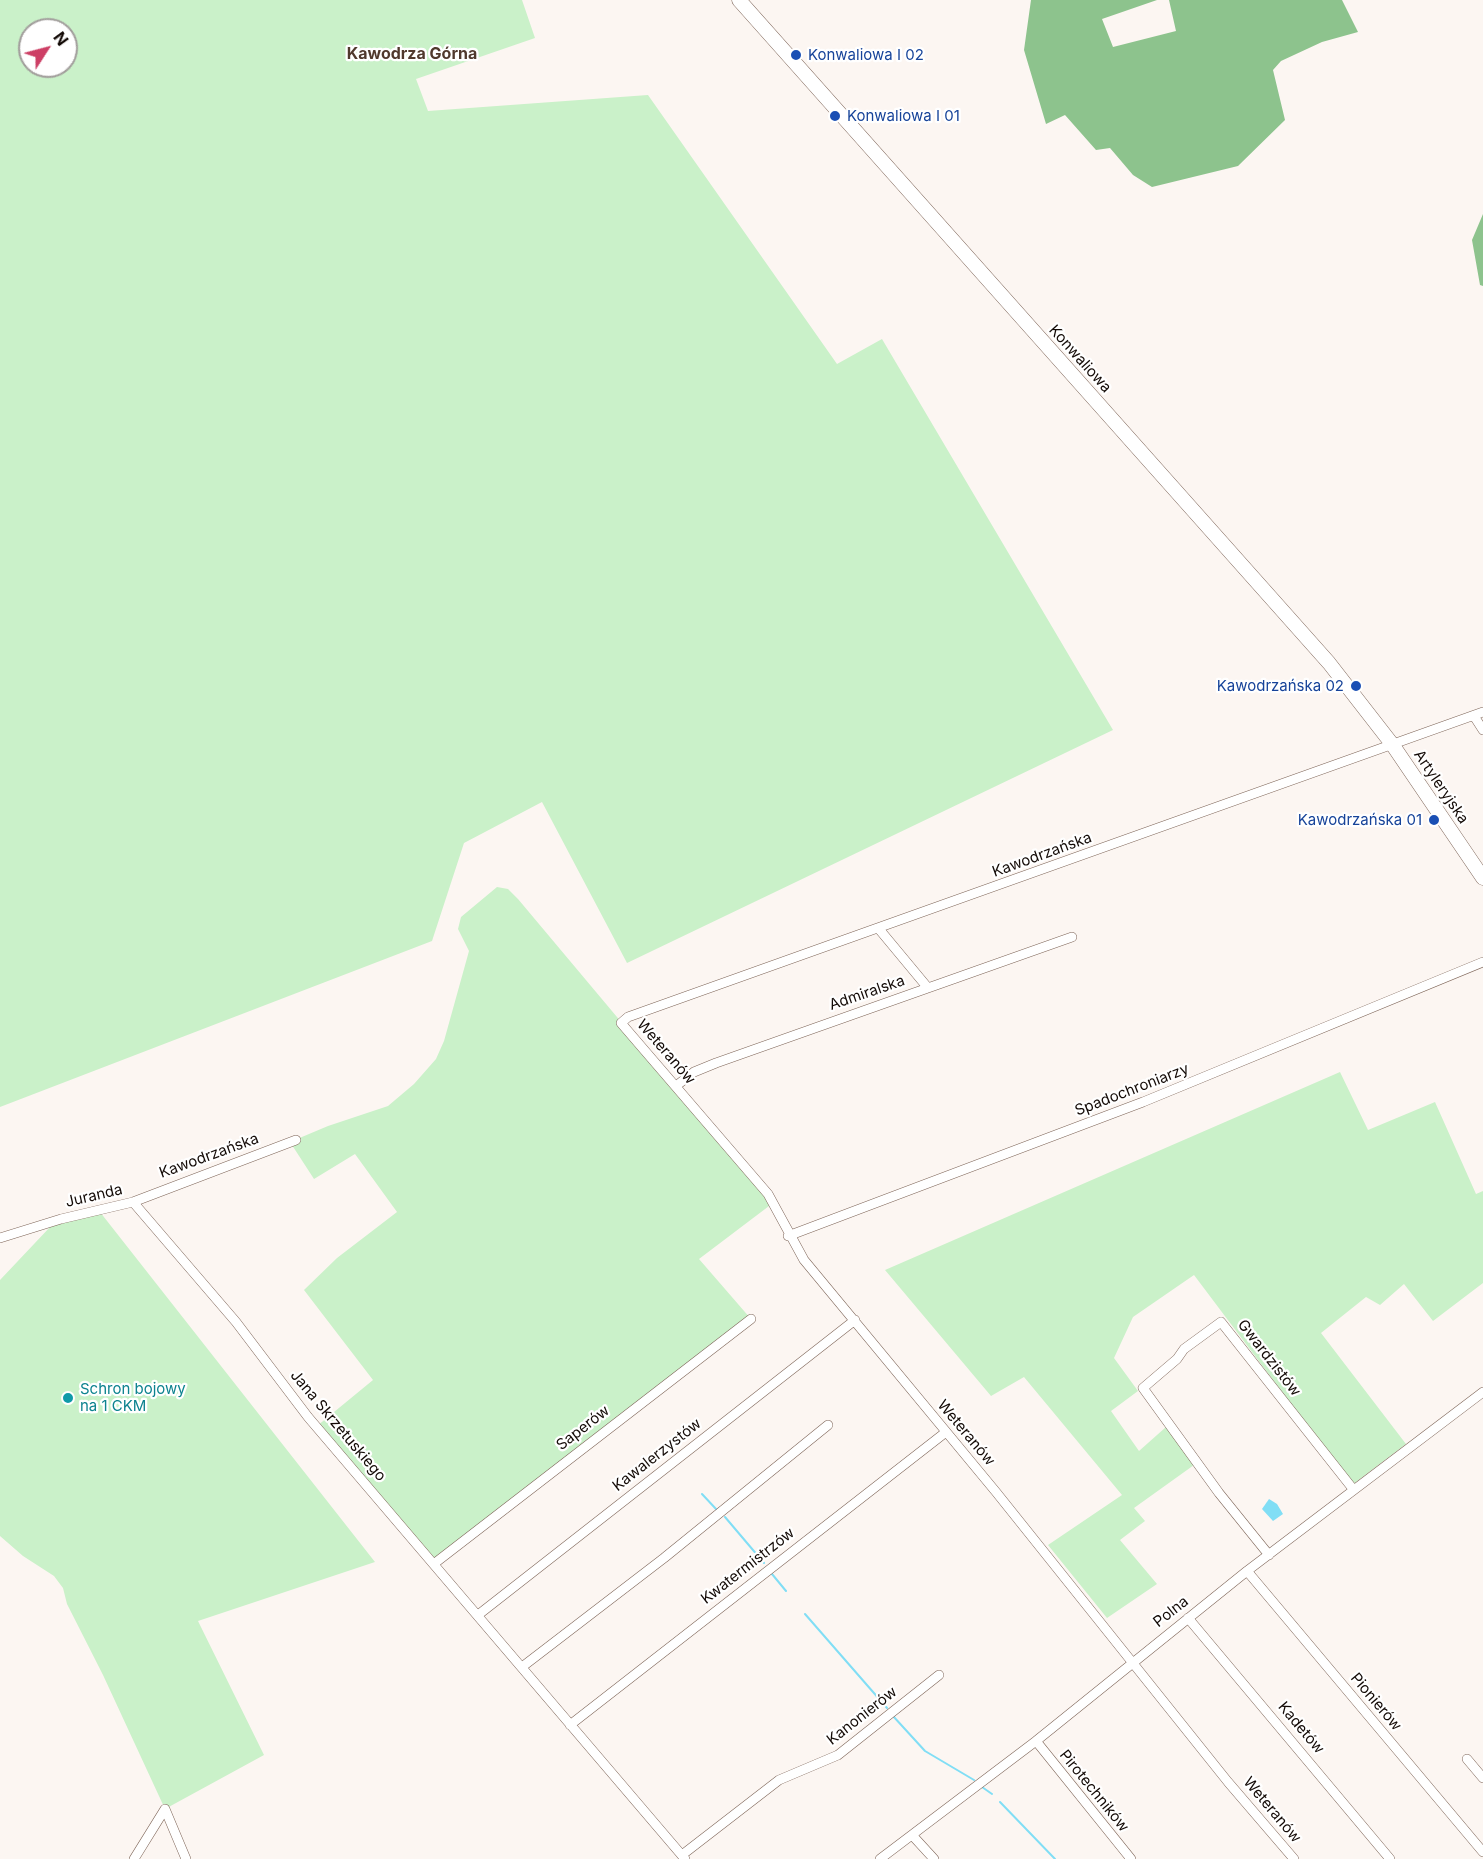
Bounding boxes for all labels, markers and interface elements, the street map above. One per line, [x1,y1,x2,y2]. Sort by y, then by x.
north arrow [18,18,78,78]
text: N [49,28,73,49]
district label: Kawodrza Górna [347,44,477,64]
place label: Konwaliowa I 02 [808,46,924,64]
marker: Konwaliowa I 02 [789,48,803,62]
place label: Konwaliowa I 01 [847,107,960,125]
marker: Konwaliowa I 01 [828,109,842,123]
street label: Konwaliowa [1045,321,1115,397]
place label: Kawodrzańska 02 [1217,677,1344,695]
marker: Kawodrzańska 02 [1349,679,1363,693]
street label: Artyleryjska [1410,747,1472,827]
place label: Kawodrzańska 01 [1298,811,1422,829]
marker: Kawodrzańska 01 [1427,813,1441,827]
street label: Kawodrzańska [990,829,1094,881]
street label: Admiralska [827,972,907,1014]
street label: Weteranów [633,1016,699,1088]
street label: Spadochroniarzy [1072,1060,1192,1120]
street label: Kawodrzańska [157,1130,261,1182]
street label: Juranda [64,1181,124,1211]
street label: Gwardzistów [1234,1316,1304,1400]
street label: Jana Skrzetuskiego [286,1367,390,1485]
place label: Schron bojowy na 1 CKM [80,1380,186,1415]
marker: Schron bojowy na 1 CKM [61,1391,75,1405]
street label: Weteranów [933,1396,999,1470]
street label: Saperów [553,1402,613,1454]
street label: Kawalerzystów [609,1415,705,1495]
street label: Kwatermistrzów [698,1524,798,1608]
street label: Polna [1150,1593,1192,1631]
street label: Pionierów [1347,1669,1405,1735]
street label: Kanonierów [823,1683,901,1749]
street label: Kadetów [1274,1698,1328,1758]
street label: Pirotechników [1056,1747,1132,1835]
street label: Weteranów [1239,1773,1305,1847]

